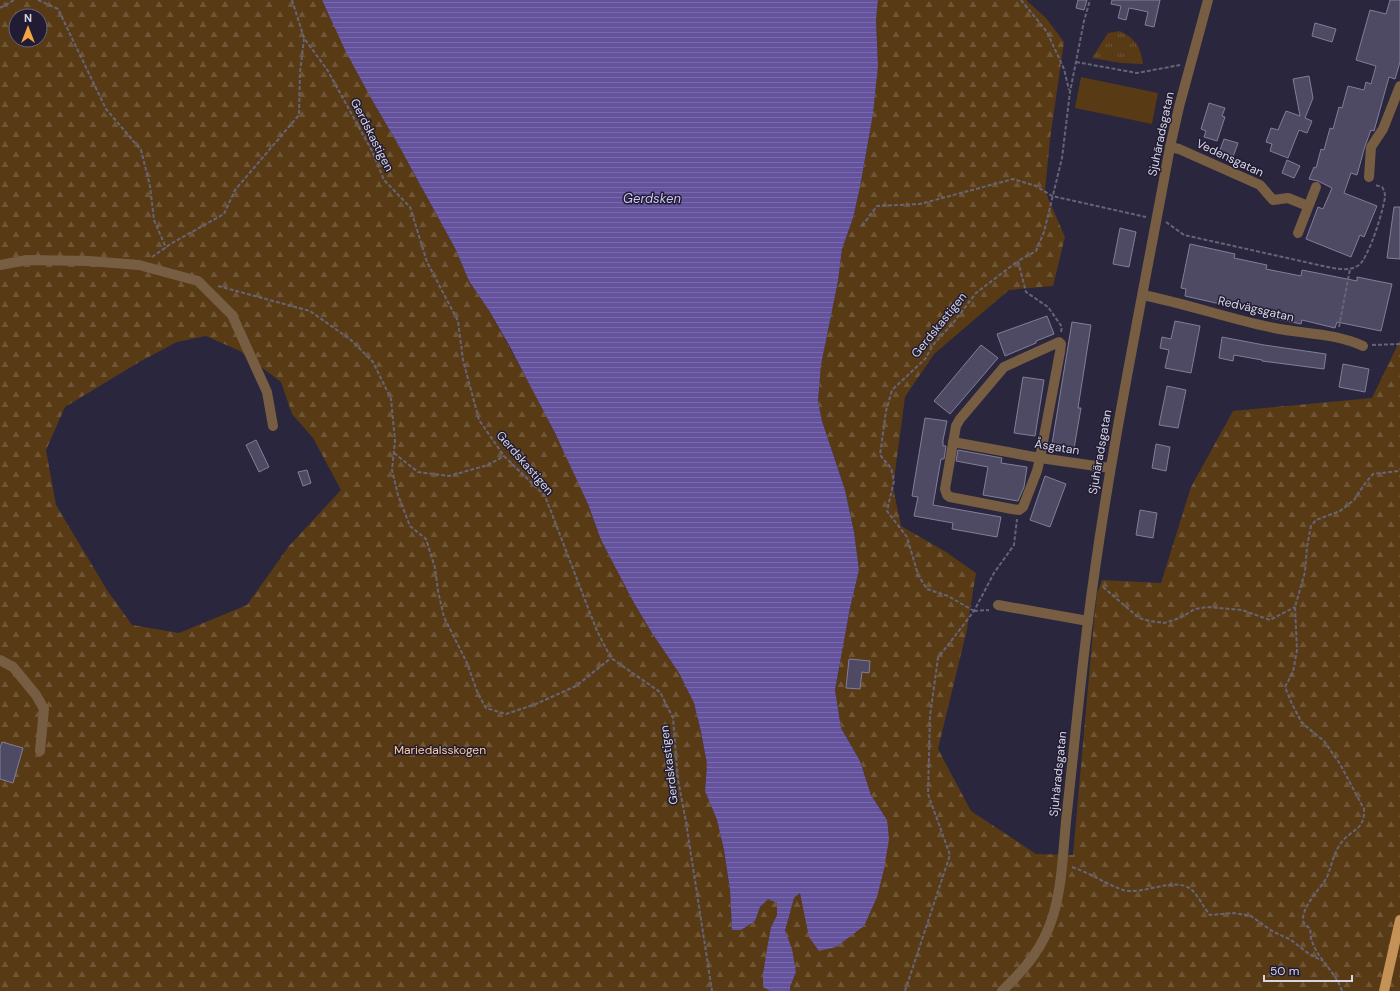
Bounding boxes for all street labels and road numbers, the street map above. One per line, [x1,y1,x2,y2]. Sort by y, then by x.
street label: Sjuhäradsgatan [1144,90,1178,178]
street label: Gerdskastigen [347,96,397,174]
street label: Vedensgatan [1194,135,1266,181]
street label: Gerdskastigen [908,289,970,361]
street label: Redvägsgatan [1216,292,1296,326]
street label: Sjuhäradsgatan [1085,408,1115,496]
street label: Gerdskastigen [493,428,557,498]
street label: Åsgatan [1033,436,1081,458]
street label: Gerdskastigen [656,724,682,806]
street label: Sjuhäradsgatan [1046,730,1070,818]

